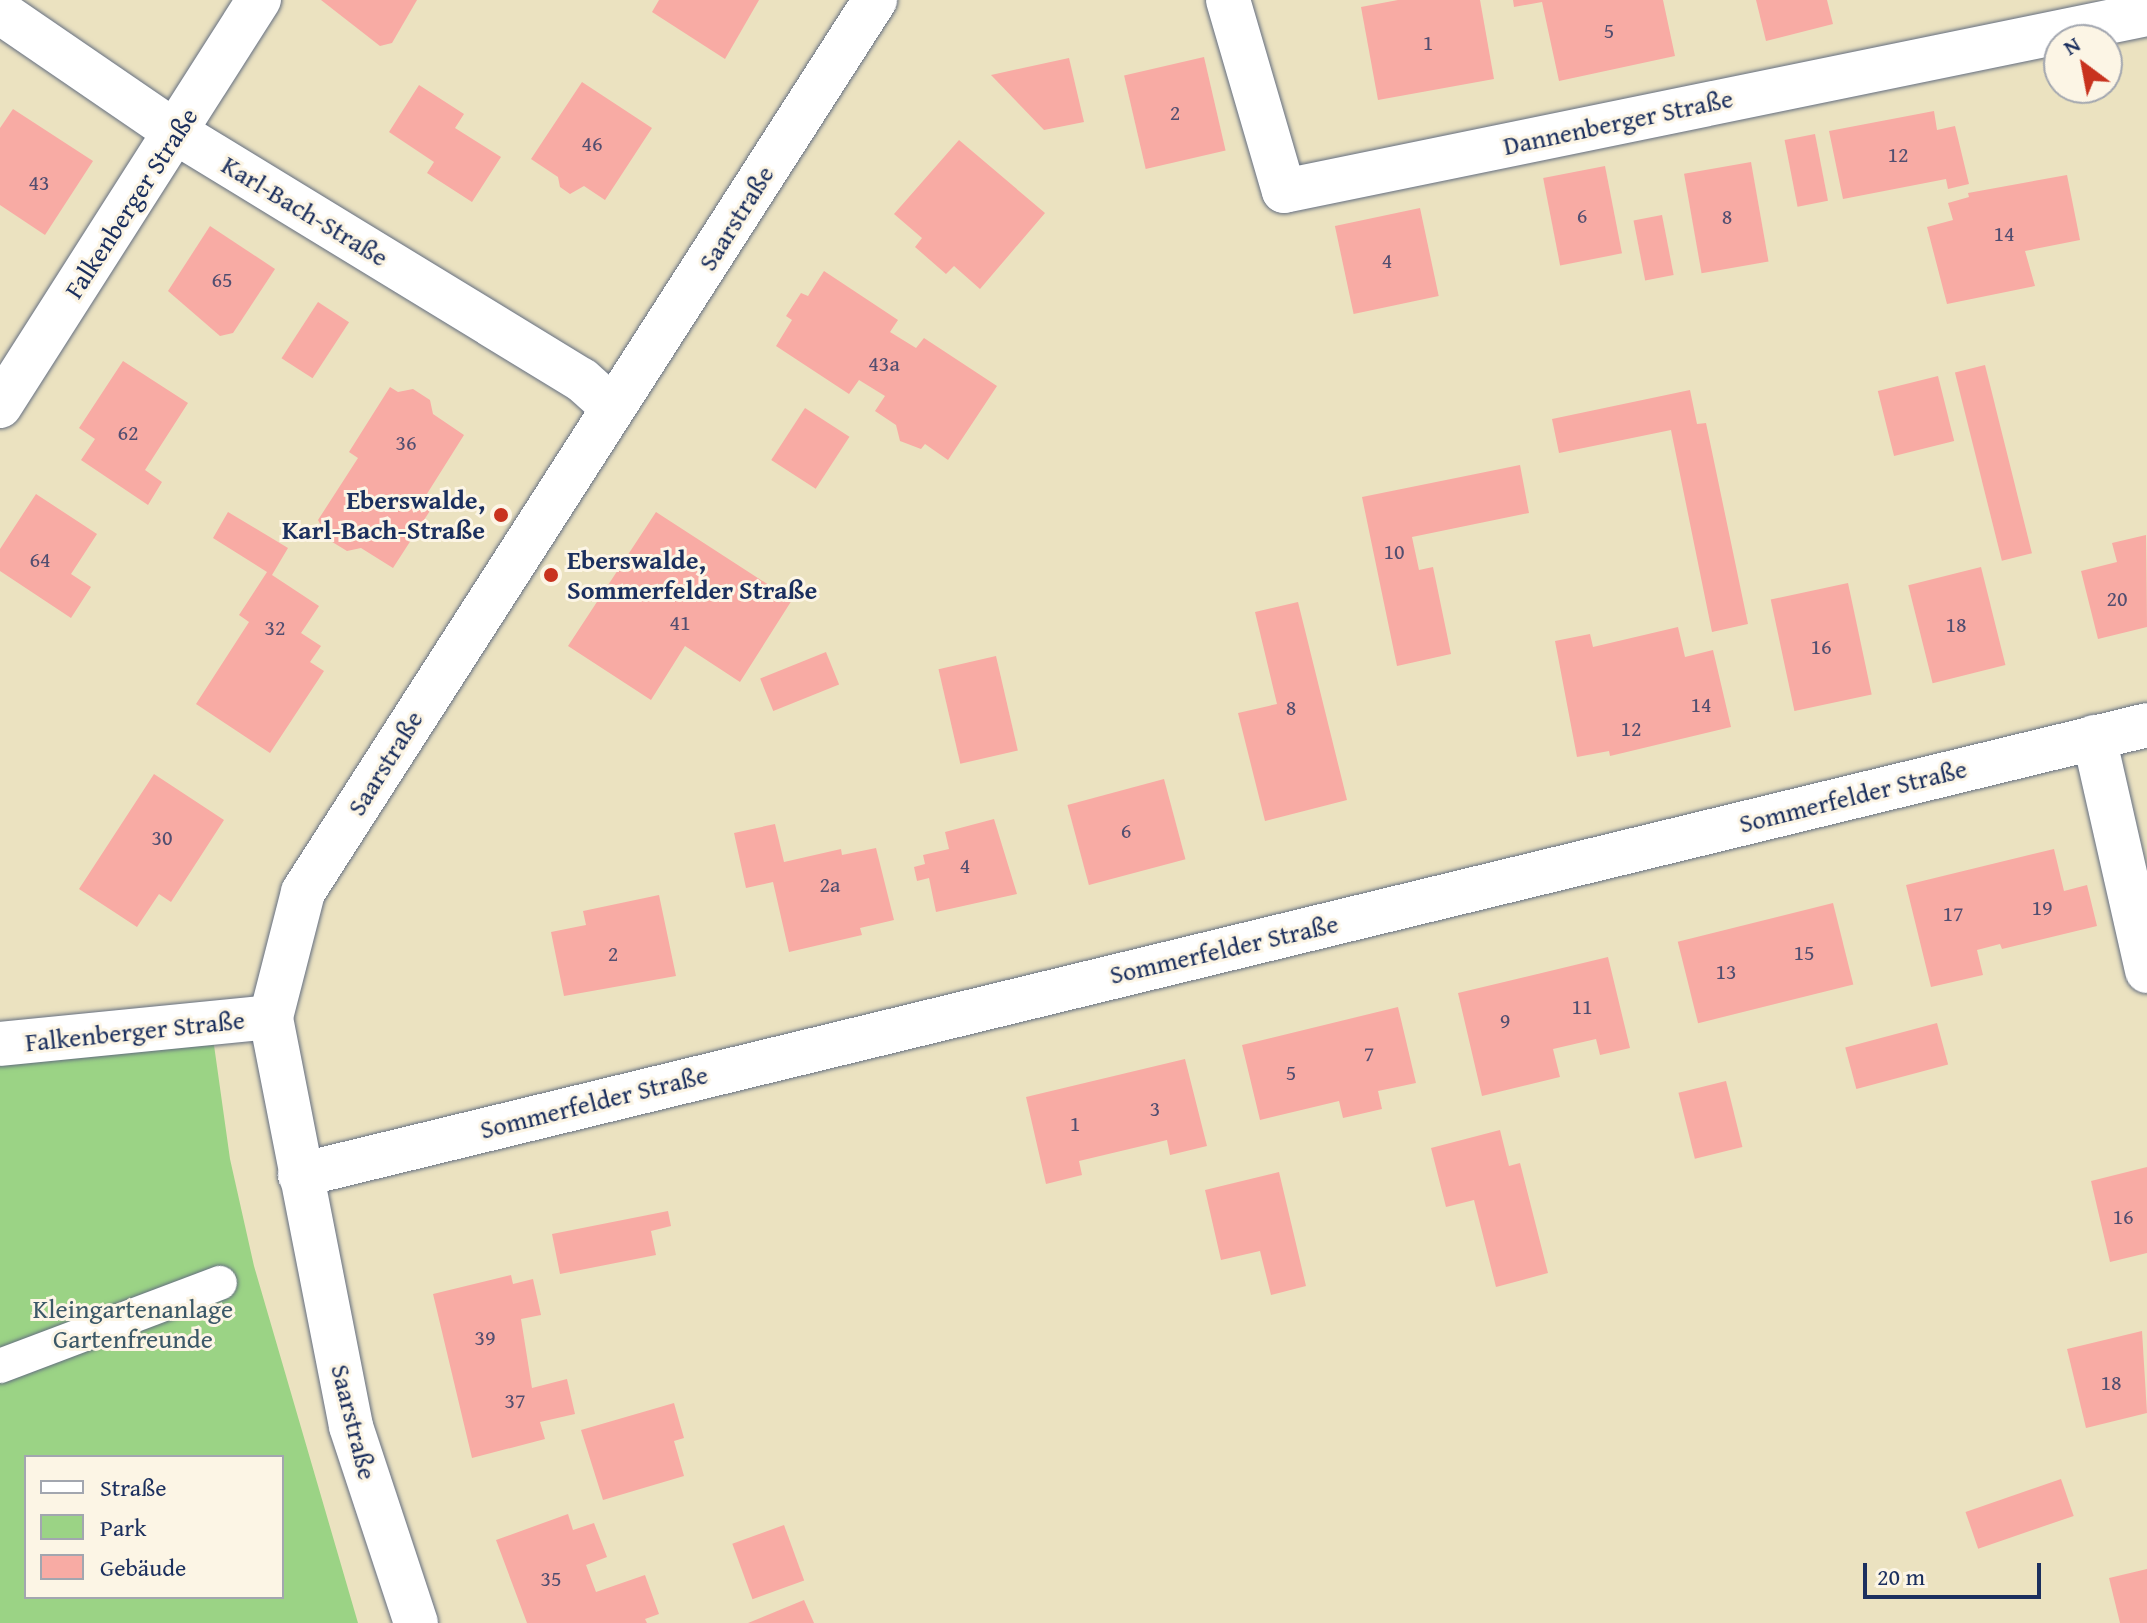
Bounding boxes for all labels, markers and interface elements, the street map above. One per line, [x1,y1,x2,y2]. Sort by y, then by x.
house number: 5 [1604,18,1614,44]
north arrow [2043,24,2123,104]
text: N [2057,28,2086,63]
house number: 1 [1423,30,1433,56]
street label: Dannenberger Straße [1500,82,1736,162]
house number: 2 [1170,100,1180,126]
street label: Falkenberger Straße [58,102,204,304]
house number: 46 [581,131,603,157]
house number: 12 [1887,142,1909,168]
street label: Karl-Bach-Straße [216,149,394,273]
street label: Saarstraße [692,160,780,276]
house number: 43 [28,170,50,196]
house number: 6 [1577,203,1587,229]
house number: 8 [1722,204,1732,230]
house number: 14 [1993,221,2015,247]
house number: 4 [1382,248,1392,274]
house number: 65 [211,267,233,293]
house number: 43a [868,351,900,377]
house number: 62 [117,420,139,446]
house number: 36 [395,430,417,456]
place label: Eberswalde, Karl-Bach-Straße [282,484,485,546]
marker: Eberswalde, Karl-Bach-Straße [492,506,510,524]
house number: 10 [1383,539,1405,565]
place label: Eberswalde, Sommerfelder Straße [567,544,817,606]
house number: 64 [29,547,51,573]
marker: Eberswalde, Sommerfelder Straße [542,566,560,584]
house number: 20 [2106,586,2128,612]
house number: 41 [669,610,691,636]
house number: 18 [1945,612,1967,638]
house number: 32 [264,615,286,641]
house number: 16 [1810,634,1832,660]
house number: 14 [1690,692,1712,718]
house number: 8 [1286,695,1296,721]
street label: Saarstraße [341,705,429,821]
house number: 12 [1620,716,1642,742]
street label: Sommerfelder Straße [1736,753,1970,839]
house number: 6 [1121,818,1131,844]
house number: 30 [151,825,173,851]
house number: 4 [960,853,970,879]
house number: 2a [820,872,840,898]
house number: 19 [2031,895,2053,921]
house number: 17 [1942,901,1964,927]
street label: Sommerfelder Straße [1107,908,1341,990]
house number: 15 [1793,940,1815,966]
house number: 2 [608,941,618,967]
house number: 13 [1715,959,1737,985]
house number: 11 [1571,994,1593,1020]
street label: Falkenberger Straße [24,1004,246,1058]
house number: 9 [1500,1008,1510,1034]
house number: 7 [1364,1041,1374,1067]
street label: Sommerfelder Straße [477,1059,711,1145]
house number: 5 [1286,1060,1296,1086]
house number: 3 [1150,1096,1160,1122]
house number: 1 [1070,1111,1080,1137]
house number: 16 [2112,1204,2134,1230]
park label: Kleingartenanlage Gartenfreunde [33,1293,233,1354]
house number: 39 [474,1325,496,1351]
street label: Saarstraße [325,1361,383,1483]
house number: 18 [2100,1370,2122,1396]
house number: 37 [504,1388,526,1414]
legend [24,1455,284,1599]
text: Straße [100,1470,167,1505]
text: Park [100,1510,146,1545]
scale bar [1867,1547,2045,1597]
text: Gebäude [100,1550,186,1585]
text: 20 m [1877,1559,1925,1594]
house number: 35 [540,1566,562,1592]

